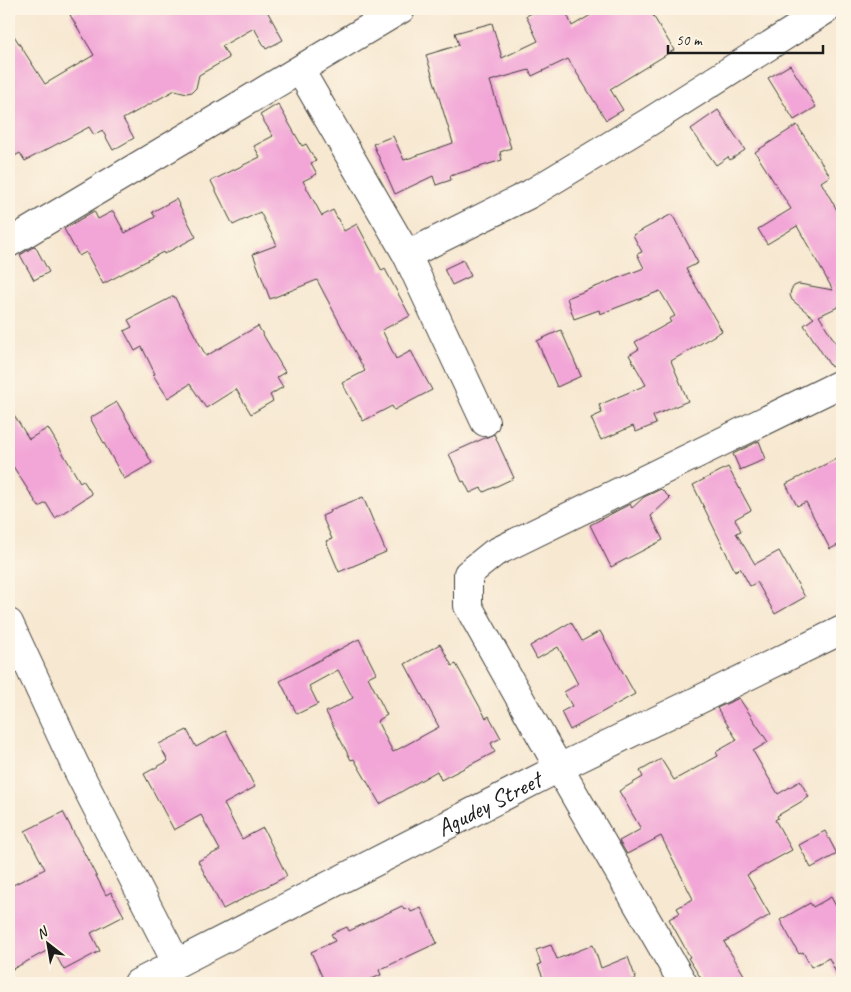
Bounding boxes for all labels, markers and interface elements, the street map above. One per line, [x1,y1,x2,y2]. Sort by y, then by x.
scale bar [668,22,824,54]
text: 50 m [676,31,703,50]
street label: Agudey Street [432,763,549,843]
north arrow [22,920,72,970]
text: N [33,923,52,943]

